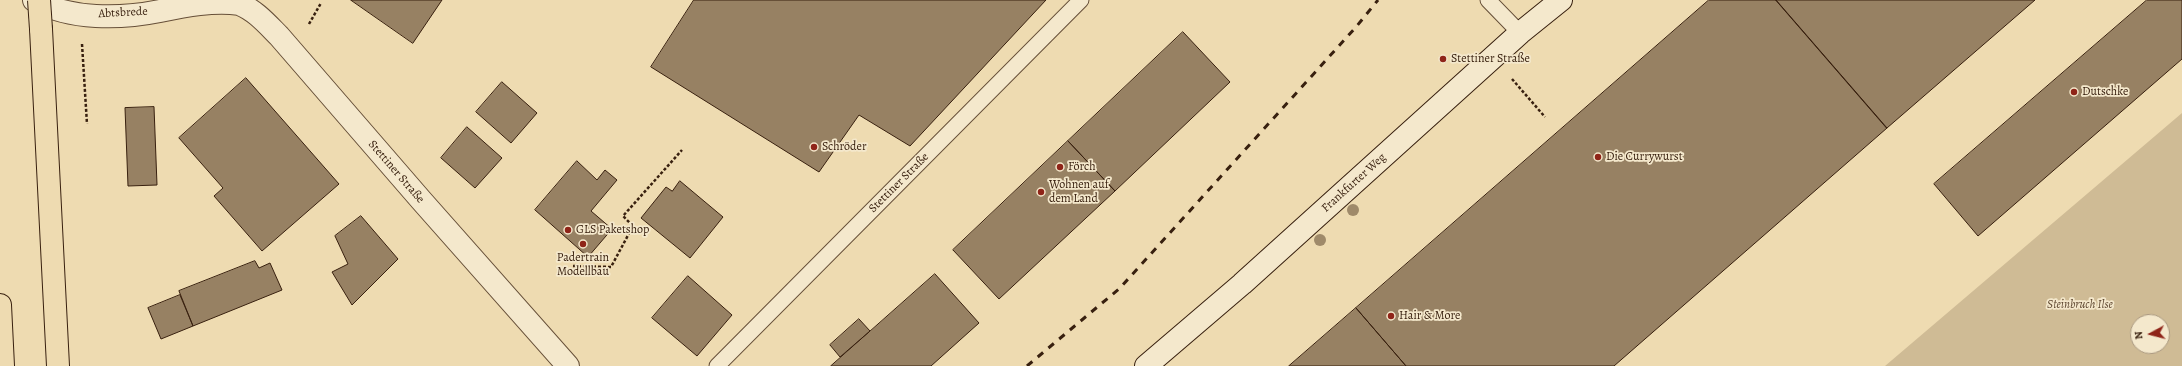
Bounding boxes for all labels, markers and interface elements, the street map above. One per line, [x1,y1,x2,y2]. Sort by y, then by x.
street label: Abtsbrede [98,5,148,21]
place label: Stettiner Straße [1451,52,1530,66]
marker: Stettiner Straße [1438,54,1448,64]
place label: Dutschke [2082,85,2128,99]
marker: Dutschke [2069,87,2079,97]
street label: Stettiner Straße [365,138,427,206]
place label: Schröder [822,140,866,154]
marker: Schröder [809,142,819,152]
street label: Stettiner Straße [866,150,932,216]
street label: Frankfurter Weg [1319,150,1389,216]
place label: Die Currywurst [1606,150,1683,164]
marker: Die Currywurst [1593,152,1603,162]
place label: Förch [1068,160,1096,174]
marker: Förch [1055,162,1065,172]
place label: Wohnen auf dem Land [1049,178,1109,206]
marker: Wohnen auf dem Land [1036,187,1046,197]
place label: GLS Paketshop [576,223,649,237]
marker: GLS Paketshop [563,225,573,235]
marker: Padertrain Modellbau [578,239,588,249]
place label: Padertrain Modellbau [557,251,609,279]
park label: Steinbruch Ilse [2047,298,2113,312]
place label: Hair & More [1399,309,1460,323]
marker: Hair & More [1386,311,1396,321]
north arrow [2130,314,2170,354]
text: N [2131,331,2147,340]

